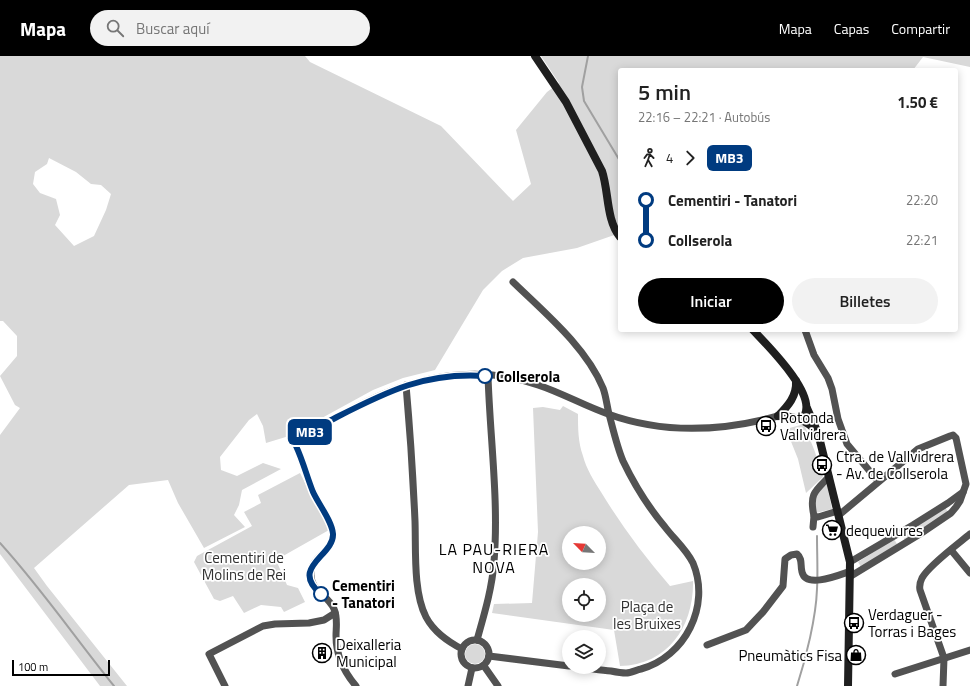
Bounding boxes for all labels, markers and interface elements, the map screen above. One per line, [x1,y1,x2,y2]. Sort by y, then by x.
search box [90,10,370,46]
text: Mapa [20,14,66,43]
icon: search [104,17,126,39]
text: Buscar aquí [136,17,209,40]
text: Mapa [779,18,812,39]
text: Capas [834,18,869,39]
text: Compartir [891,18,950,39]
text: 5 min [638,75,691,109]
text: 1.50 € [897,91,938,114]
text: 22:16 – 22:21 · Autobús [638,107,770,127]
icon: walk [638,147,660,169]
icon: forward [679,147,701,169]
text: MB3 [715,147,744,168]
text: 4 [666,148,673,168]
text: Cementiri - Tanatori [668,189,797,212]
text: 22:20 [906,190,938,210]
text: Collserola [668,229,732,252]
text: 22:21 [906,230,938,250]
button: Iniciar [638,278,784,324]
button: Billetes [792,278,938,324]
place label: Collserola [496,365,560,388]
marker: Collserola [477,368,493,384]
place label: Rotonda Vallvidrera [780,406,847,446]
bus stop icon: Rotonda Vallvidrera [755,415,777,437]
line badge: MB3 [287,419,333,445]
text: MB3 [296,421,324,442]
place label: Ctra. de Vallvidrera - Av. de Collserola [836,445,954,485]
bus stop icon: Ctra. de Vallvidrera - Av. de Collserola [811,454,833,476]
supermarket icon: dequeviures [821,519,843,541]
place label: dequeviures [846,519,923,542]
north arrow [562,526,606,570]
map controls [562,526,606,674]
district label: LA PAU-RIERA NOVA [439,537,549,579]
park label: Cementiri de Molins de Rei [202,546,286,586]
place label: Cementiri - Tanatori [332,574,395,614]
button: locate [562,578,606,622]
marker: Cementiri - Tanatori [313,586,329,602]
park label: Plaça de les Bruixes [613,595,681,635]
place label: Verdaguer - Torras i Bages [868,603,956,643]
bus stop icon: Verdaguer - Torras i Bages [843,612,865,634]
button: layers [562,630,606,674]
place label: Deixalleria Municipal [336,633,402,673]
building icon: Deixalleria Municipal [311,642,333,664]
place label: Pneumàtics Fisa [738,644,842,667]
shop icon: Pneumàtics Fisa [845,644,867,666]
scale bar [12,658,110,677]
text: 100 m [18,659,48,675]

